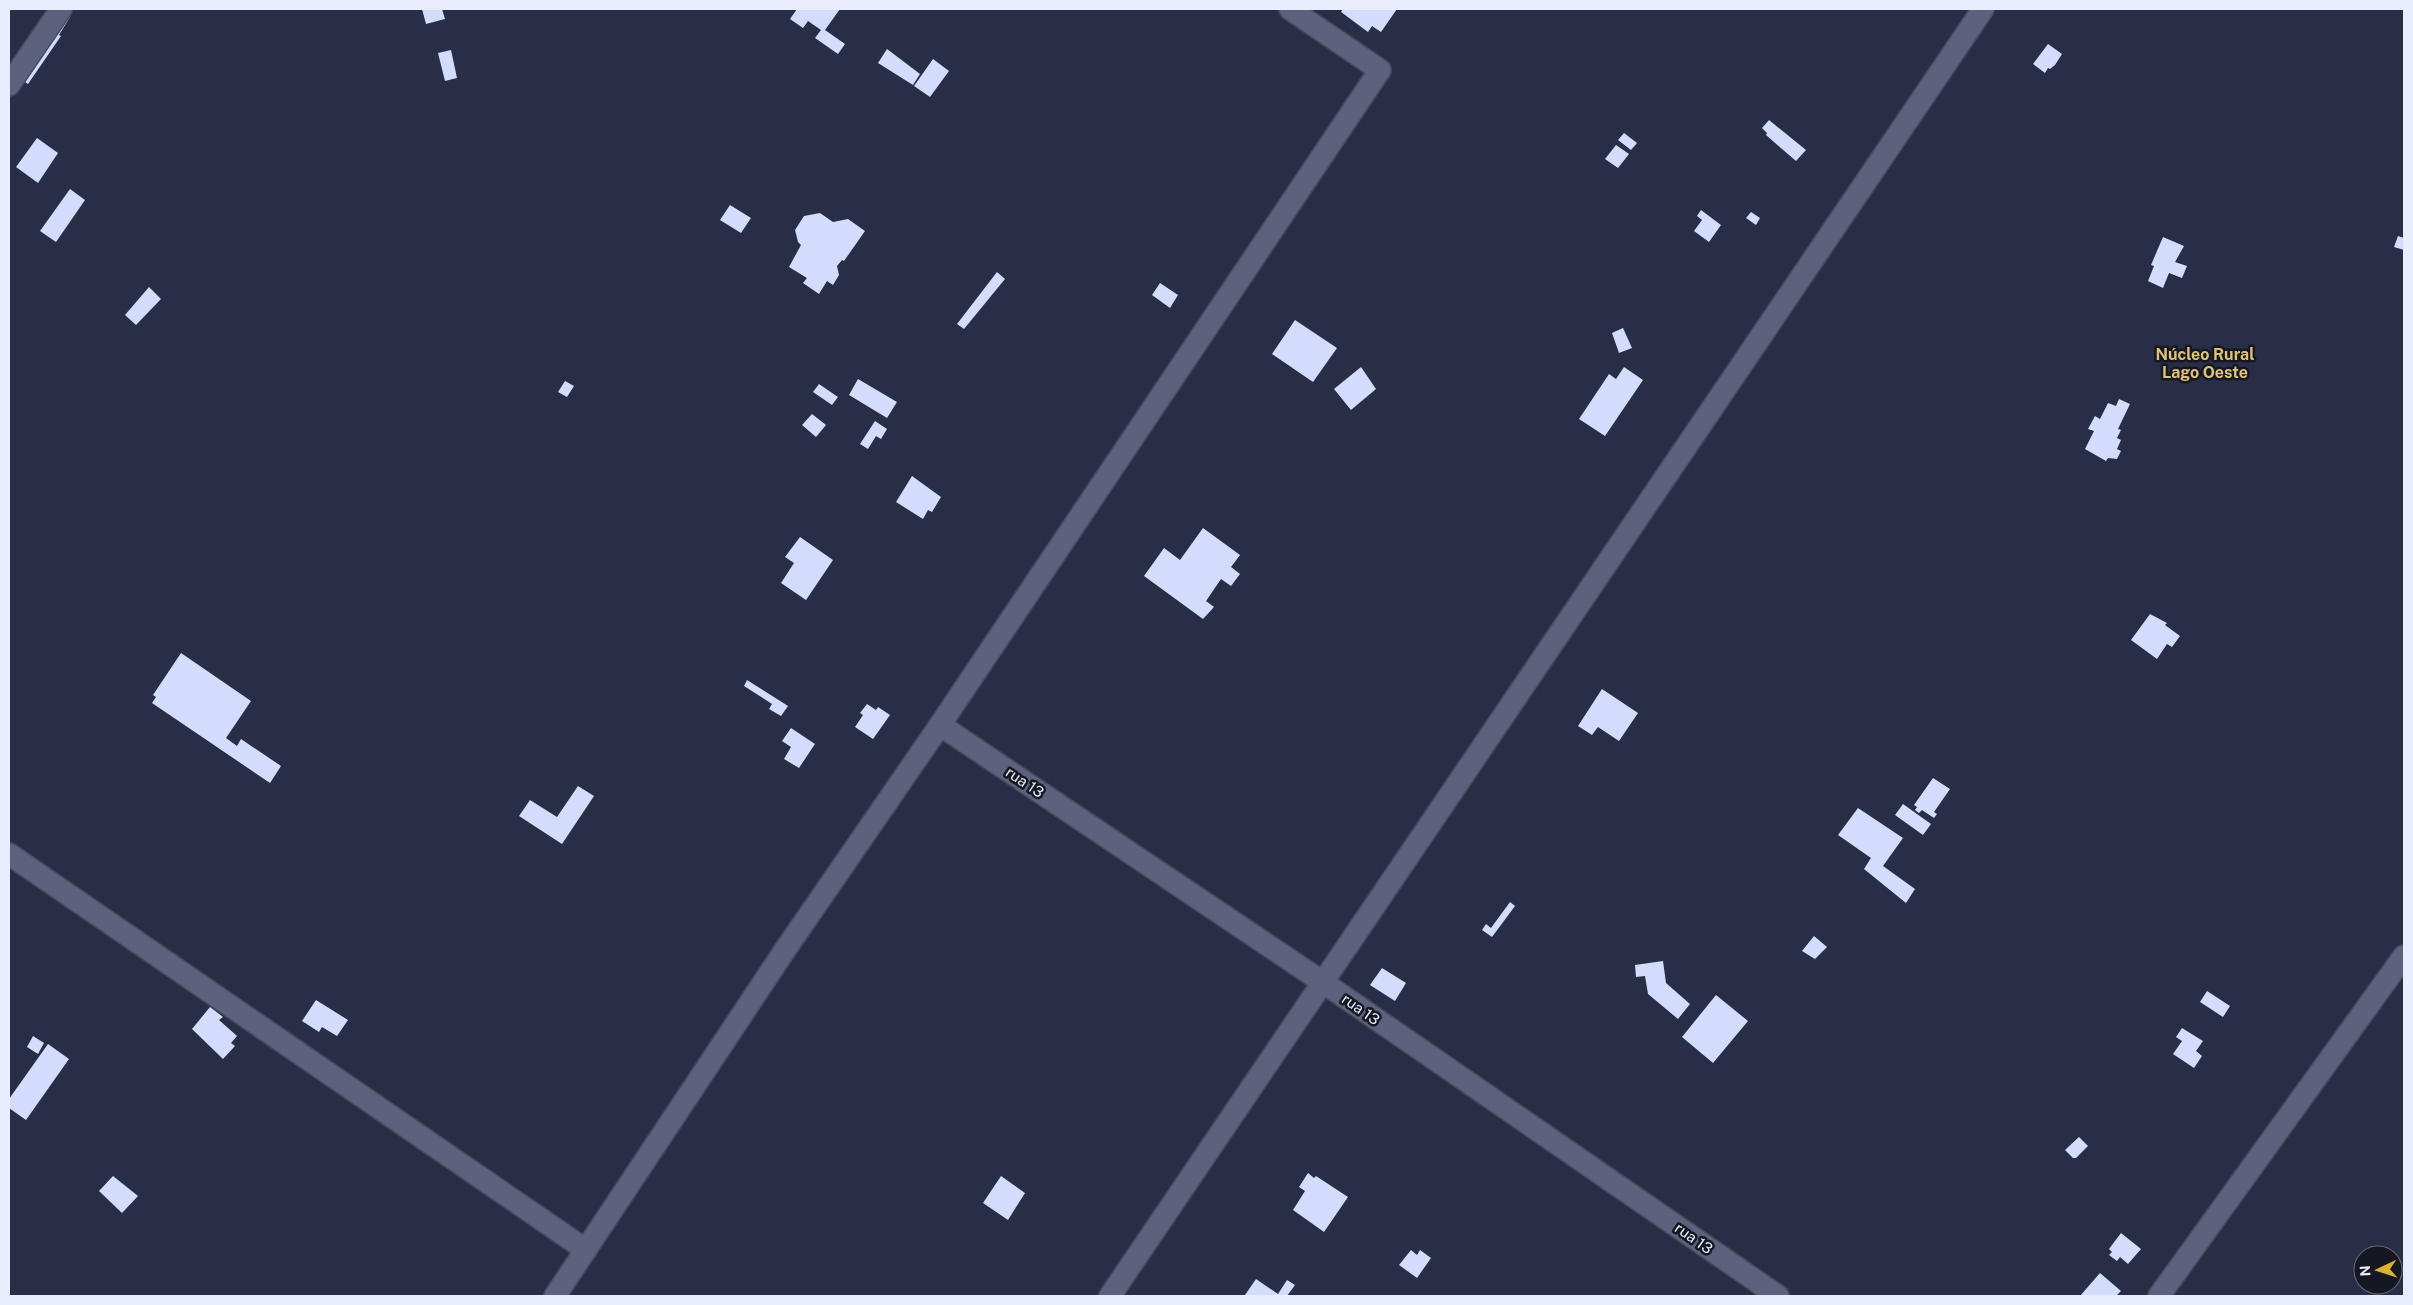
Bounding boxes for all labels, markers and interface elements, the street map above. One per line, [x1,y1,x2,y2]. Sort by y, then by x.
district label: Núcleo Rural Lago Oeste [2156,345,2254,382]
street label: rua 13 [1003,763,1047,801]
street label: rua 13 [1339,990,1383,1028]
street label: rua 13 [1672,1219,1716,1257]
north arrow [2353,1245,2403,1295]
text: N [2357,1265,2373,1277]

